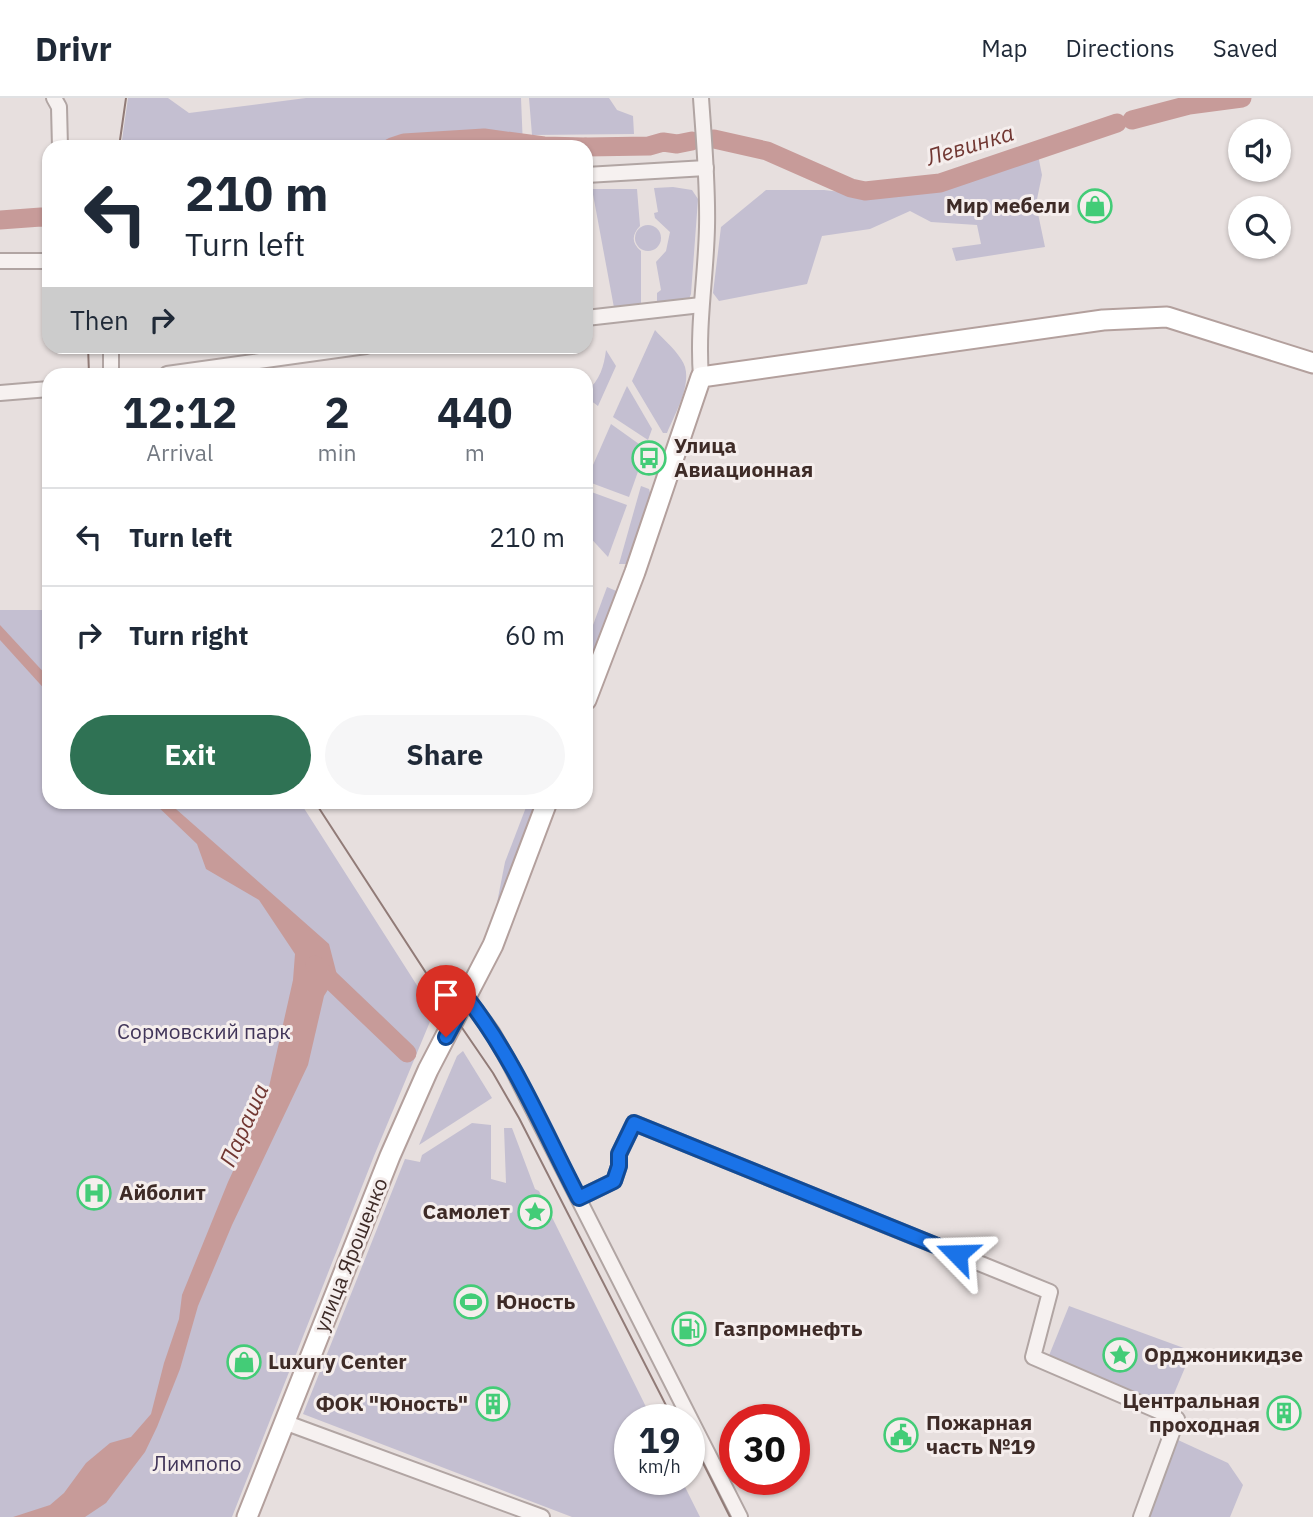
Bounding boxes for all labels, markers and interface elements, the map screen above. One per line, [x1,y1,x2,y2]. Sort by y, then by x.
text: Drivr [35,27,112,70]
text: Map [981,32,1027,64]
text: Directions [1065,32,1175,64]
text: Saved [1213,32,1278,64]
water label: Левинка [921,117,1017,172]
map controls [1228,119,1291,259]
button: sound [1228,119,1291,182]
text: 210 m [185,161,329,224]
icon: left [70,168,161,259]
shop icon: Мир мебели [1076,187,1114,225]
place label: Мир мебели [946,191,1070,219]
button: search [1228,196,1291,259]
text: Turn left [185,223,305,265]
icon: right [143,301,181,339]
text: Then [70,303,129,337]
text: 12:12 [122,385,237,440]
text: 2 [324,385,350,440]
text: 440 [437,385,513,440]
place label: Улица Авиационная [674,431,813,483]
text: Arrival [146,437,213,467]
text: min [318,437,356,467]
text: m [465,437,485,467]
bus stop icon: Улица Авиационная [630,439,668,477]
icon: left [70,518,108,556]
text: Turn left [129,520,232,554]
text: 210 m [489,520,565,554]
icon: right [70,616,108,654]
text: Turn right [129,618,248,652]
text: 60 m [505,618,565,652]
button: Exit [70,715,311,795]
button: Share [325,715,565,795]
pin [416,965,476,1037]
icon: arrive [427,976,465,1014]
park label: Сормовский парк [117,1017,291,1045]
water label: Параша [212,1078,275,1171]
street label: улица Ярошенко [306,1173,394,1336]
hospital icon: Айболит [75,1174,113,1212]
place label: Айболит [119,1178,206,1206]
place icon: Самолет [516,1193,554,1231]
place label: Самолет [423,1197,510,1225]
position arrow [920,1217,994,1291]
sports icon: Юность [452,1283,490,1321]
place label: Юность [496,1287,575,1315]
fuel station icon: Газпромнефть [670,1310,708,1348]
place label: Газпромнефть [714,1314,863,1342]
place icon: Орджоникидзе [1101,1336,1139,1374]
place label: Орджоникидзе [1144,1340,1303,1368]
shop icon: Luxury Center [225,1343,263,1381]
place label: Luxury Center [268,1347,407,1375]
building icon: ФОК "Юность" [474,1385,512,1423]
place label: Центральная проходная [1123,1386,1260,1438]
place label: ФОК "Юность" [316,1389,468,1417]
building icon: Центральная проходная [1265,1394,1303,1432]
speed limit sign: 30 [719,1404,810,1495]
place label: Пожарная часть №19 [926,1408,1036,1460]
public building icon: Пожарная часть №19 [882,1416,920,1454]
text: 19 [638,1417,681,1463]
park label: Лимпопо [153,1449,241,1477]
text: km/h [638,1455,681,1478]

